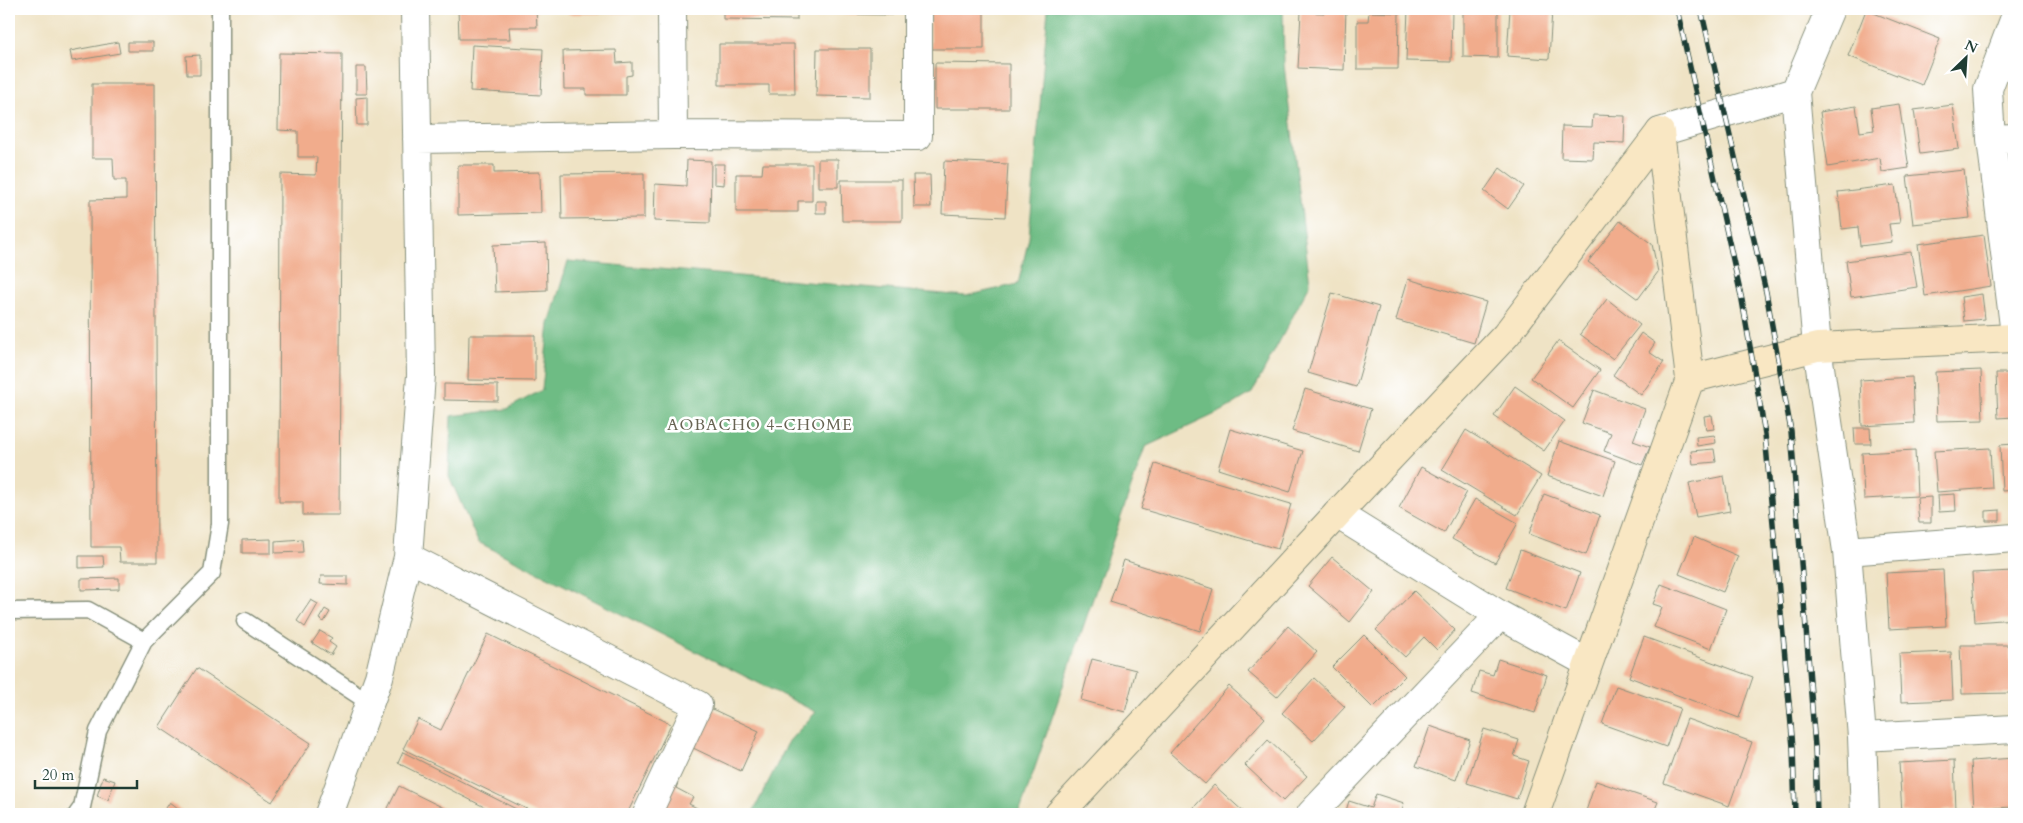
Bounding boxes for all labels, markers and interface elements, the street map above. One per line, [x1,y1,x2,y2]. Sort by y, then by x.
north arrow [1940,32,1990,82]
text: N [1962,35,1981,58]
district label: AOBACHO 4-CHOME [667,414,853,436]
scale bar [35,758,138,790]
text: 20 m [42,765,74,785]

